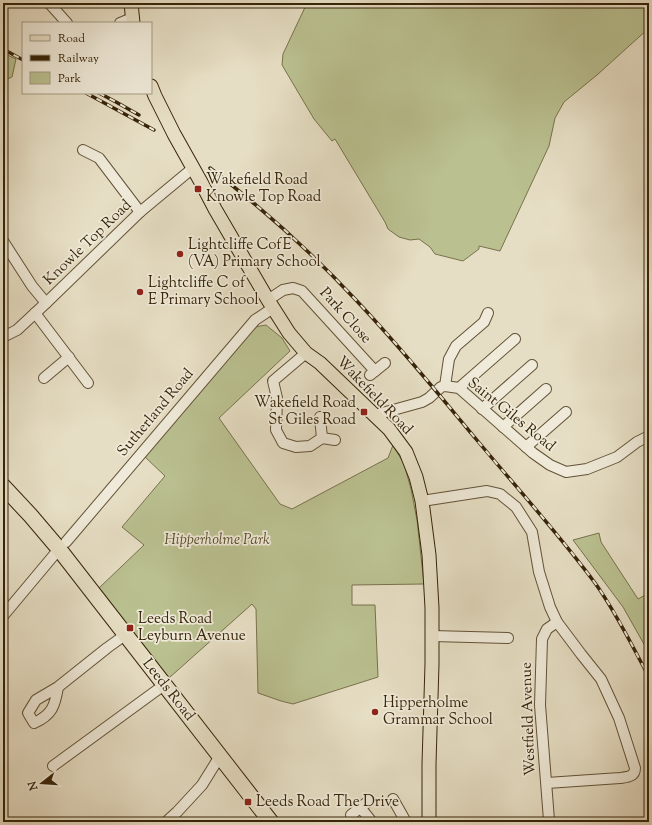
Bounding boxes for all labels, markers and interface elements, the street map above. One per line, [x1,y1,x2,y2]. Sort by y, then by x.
legend [22,22,152,94]
text: Road [58,30,85,48]
text: Railway [58,50,99,68]
text: Park [58,70,81,88]
place label: Wakefield Road Knowle Top Road [206,170,322,208]
marker: Wakefield Road Knowle Top Road [193,184,203,194]
street label: Knowle Top Road [39,195,137,291]
place label: Lightcliffe CofE (VA) Primary School [188,235,321,273]
marker: Lightcliffe CofE (VA) Primary School [175,249,185,259]
place label: Lightcliffe C of E Primary School [148,273,259,311]
street label: Park Close [314,283,376,349]
marker: Lightcliffe C of E Primary School [135,287,145,297]
street label: Wakefield Road [331,352,417,440]
street label: Sutherland Road [113,364,199,462]
street label: Saint Giles Road [463,373,560,457]
place label: Wakefield Road St Giles Road [254,393,357,431]
marker: Wakefield Road St Giles Road [359,407,369,417]
park label: Hipperholme Park [164,530,270,551]
place label: Leeds Road Leyburn Avenue [138,609,246,647]
marker: Leeds Road Leyburn Avenue [125,623,135,633]
street label: Leeds Road [137,654,199,726]
street label: Westfield Avenue [517,662,541,776]
place label: Hipperholme Grammar School [383,693,493,731]
marker: Hipperholme Grammar School [370,707,380,717]
north arrow [22,763,62,803]
text: N [24,779,43,793]
place label: Leeds Road The Drive [256,792,399,813]
marker: Leeds Road The Drive [243,797,253,807]

